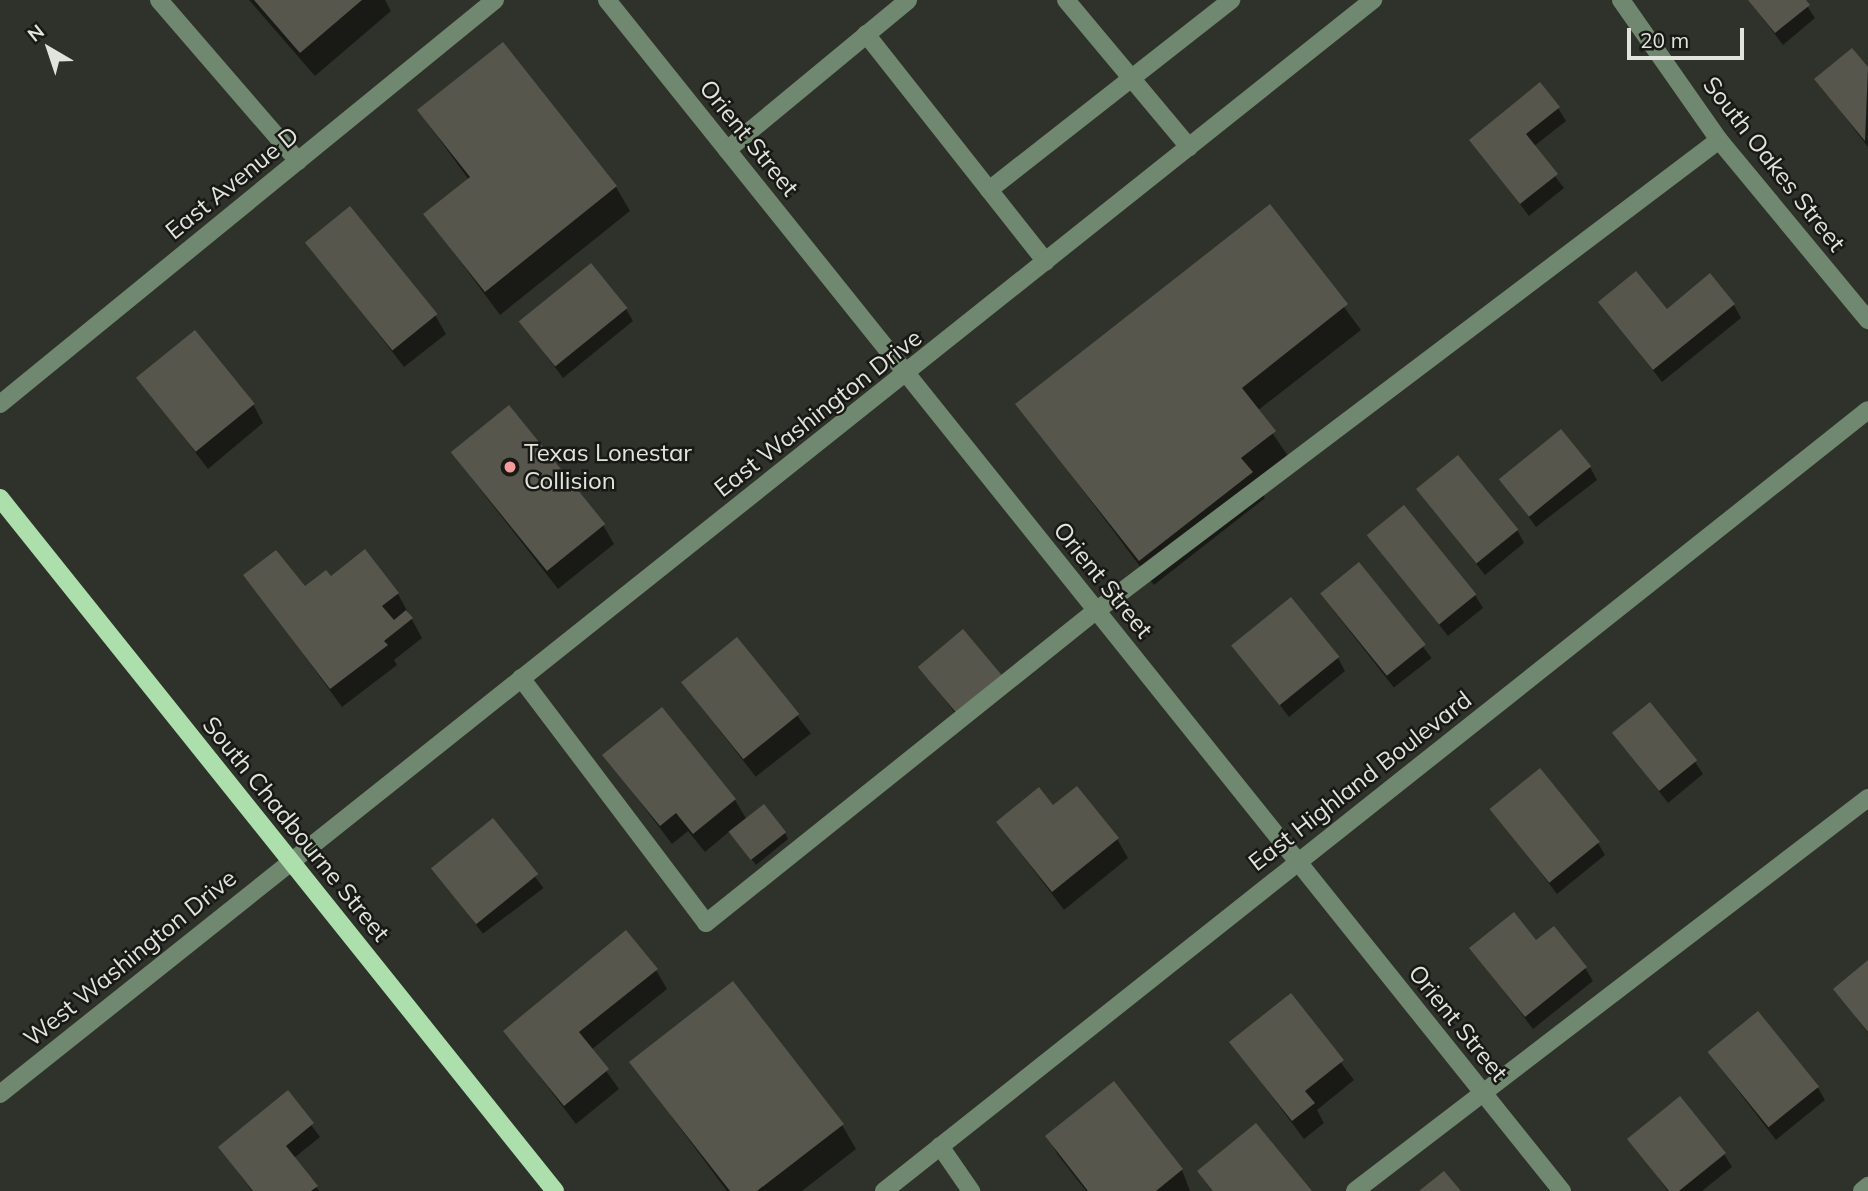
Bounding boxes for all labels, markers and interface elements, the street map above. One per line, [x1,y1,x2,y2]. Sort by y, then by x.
north arrow [14,14,84,84]
scale bar [1630,14,1747,58]
text: N [23,19,49,47]
text: 20 m [1640,27,1689,53]
street label: South Oakes Street [1697,71,1851,257]
street label: Orient Street [693,74,805,202]
street label: East Avenue D [160,121,304,245]
street label: East Washington Drive [709,323,927,503]
place label: Texas Lonestar Collision [524,439,692,495]
marker: Texas Lonestar Collision [502,459,518,475]
street label: Orient Street [1047,516,1159,644]
street label: East Highland Boulevard [1243,685,1477,877]
street label: South Chadbourne Street [196,711,396,947]
street label: West Washington Drive [18,863,242,1053]
street label: Orient Street [1402,959,1514,1087]

